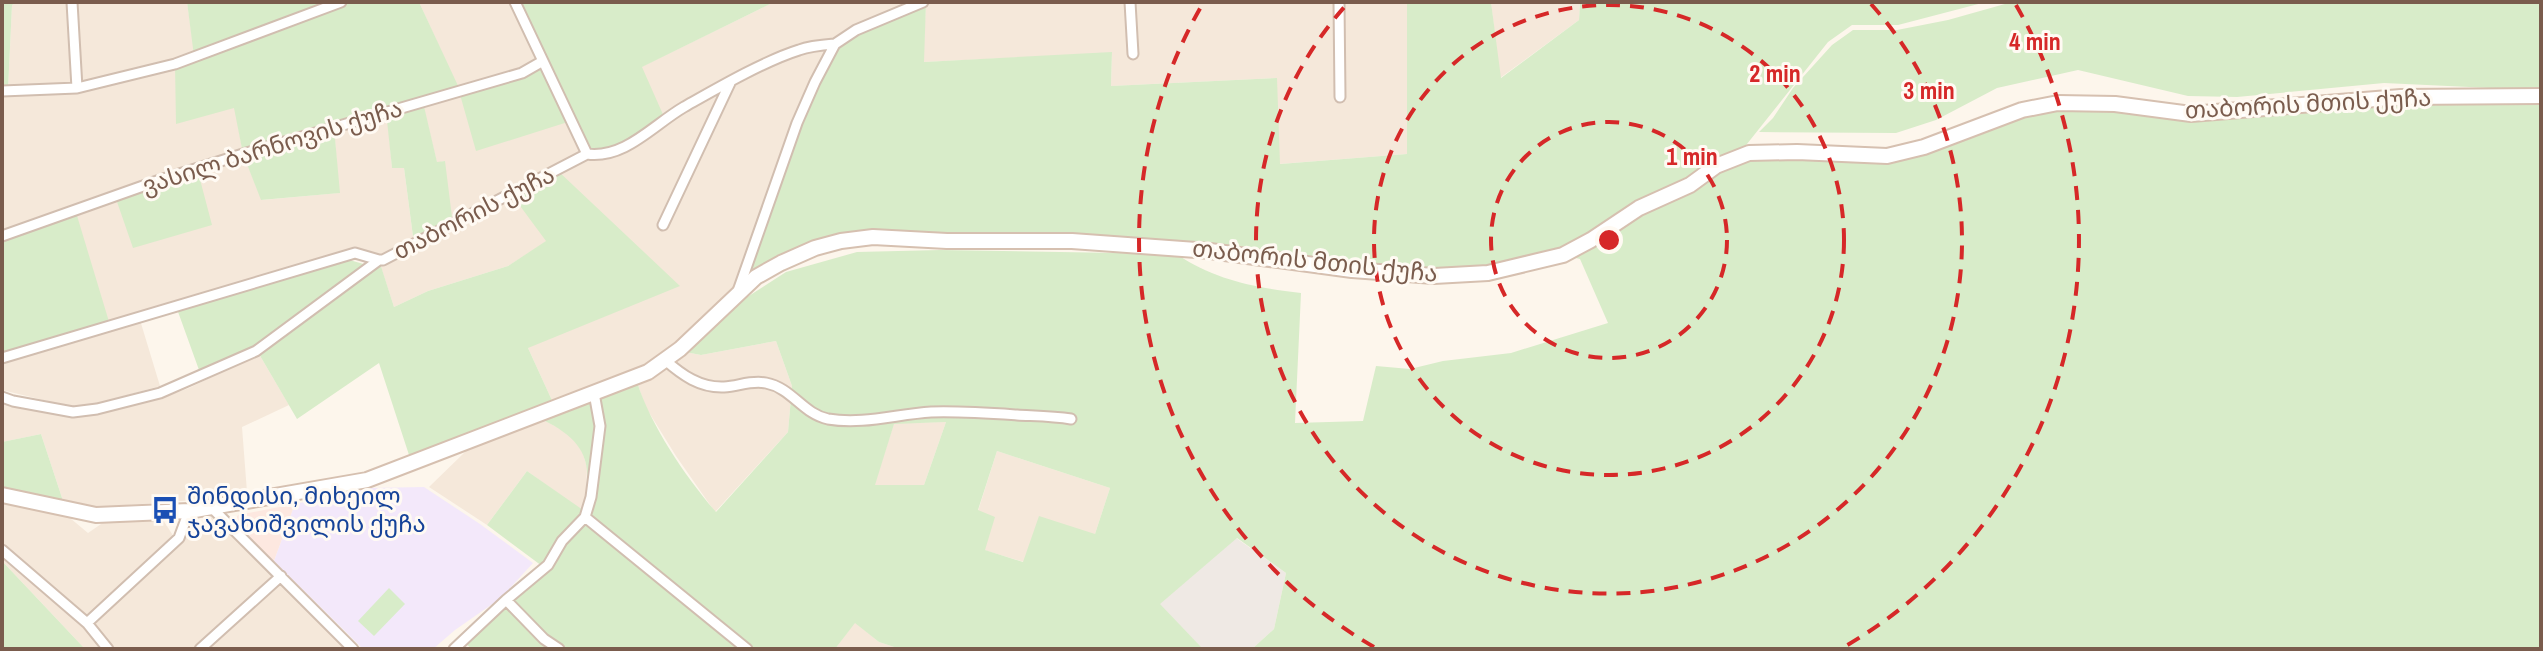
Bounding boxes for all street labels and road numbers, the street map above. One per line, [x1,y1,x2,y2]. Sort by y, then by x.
street label: თაბორის მთის ქუჩა [2184,81,2432,125]
street label: ვასილ ბარნოვის ქუჩა [138,91,406,201]
street label: თაბორის ქუჩა [387,158,560,267]
street label: თაბორის მთის ქუჩა [1191,231,1439,289]

